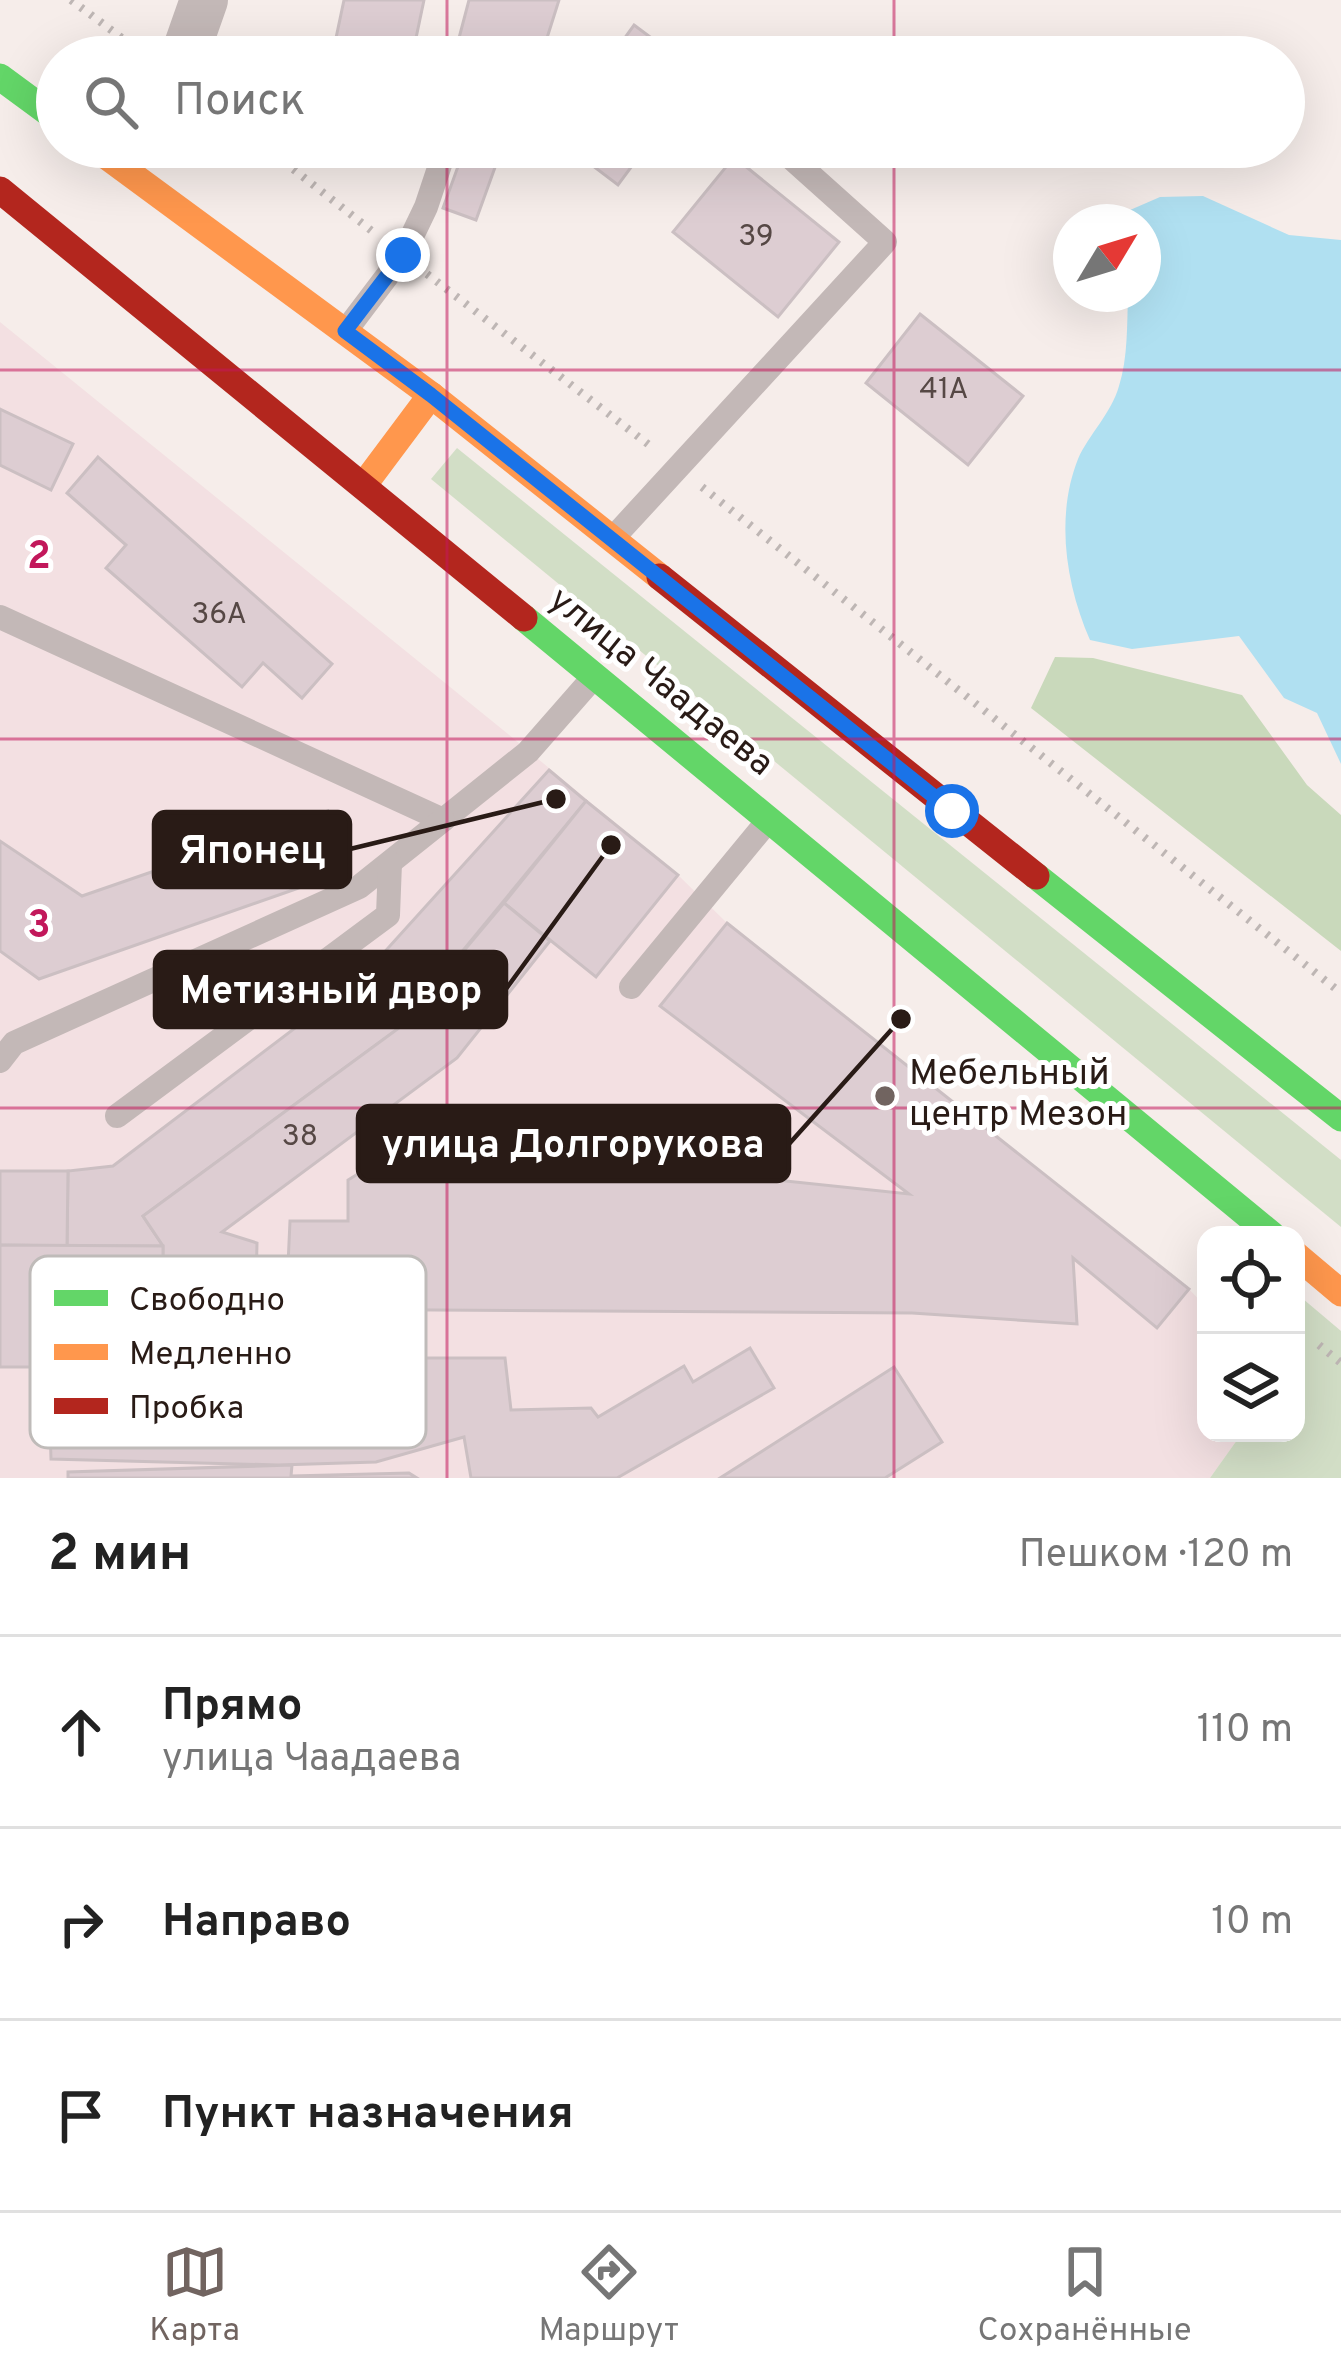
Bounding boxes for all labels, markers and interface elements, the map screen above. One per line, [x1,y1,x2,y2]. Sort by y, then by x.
search box [36,36,1305,168]
icon: search [78,69,144,135]
text: Поиск [174,74,305,131]
north arrow [1053,204,1161,312]
house number: 39 [738,219,774,256]
route end [376,228,430,282]
house number: 41А [919,372,969,409]
text: 2 [27,534,51,583]
street label: улица Чаадаева [538,578,782,788]
house number: 36А [191,597,247,634]
route start [925,784,979,838]
callout: Японец [154,812,350,887]
text: Японец [178,829,326,878]
text: 3 [27,903,51,952]
callout: Метизный двор [155,952,506,1027]
text: Метизный двор [180,969,482,1018]
place label: Мебельный центр Мезон [909,1052,1127,1139]
marker: Мебельный центр Мезон [872,1083,898,1109]
callout: улица Долгорукова [358,1106,789,1181]
house number: 38 [282,1119,318,1156]
text: улица Долгорукова [382,1123,764,1172]
map controls [1197,1226,1305,1442]
button: locate [1197,1226,1305,1334]
legend [30,1256,426,1448]
text: Свободно [129,1281,285,1323]
button: layers [1197,1334,1305,1442]
text: Медленно [129,1335,292,1377]
text: Пробка [129,1389,244,1431]
text: 2 мин [48,1524,191,1589]
text: Пешком · 120 m [1019,1532,1293,1581]
text: Прямо [162,1679,303,1736]
icon: ahead [48,1699,114,1765]
text: 110 m [1197,1707,1293,1756]
text: улица Чаадаева [162,1736,461,1785]
icon: right [48,1891,114,1957]
text: Направо [162,1895,351,1952]
text: 10 m [1211,1899,1293,1948]
icon: arrive [48,2083,114,2149]
text: Пункт назначения [162,2087,574,2144]
tab: Карта [149,2239,240,2353]
tab: Маршрут [538,2239,679,2353]
tab: Сохранённые [978,2239,1192,2353]

